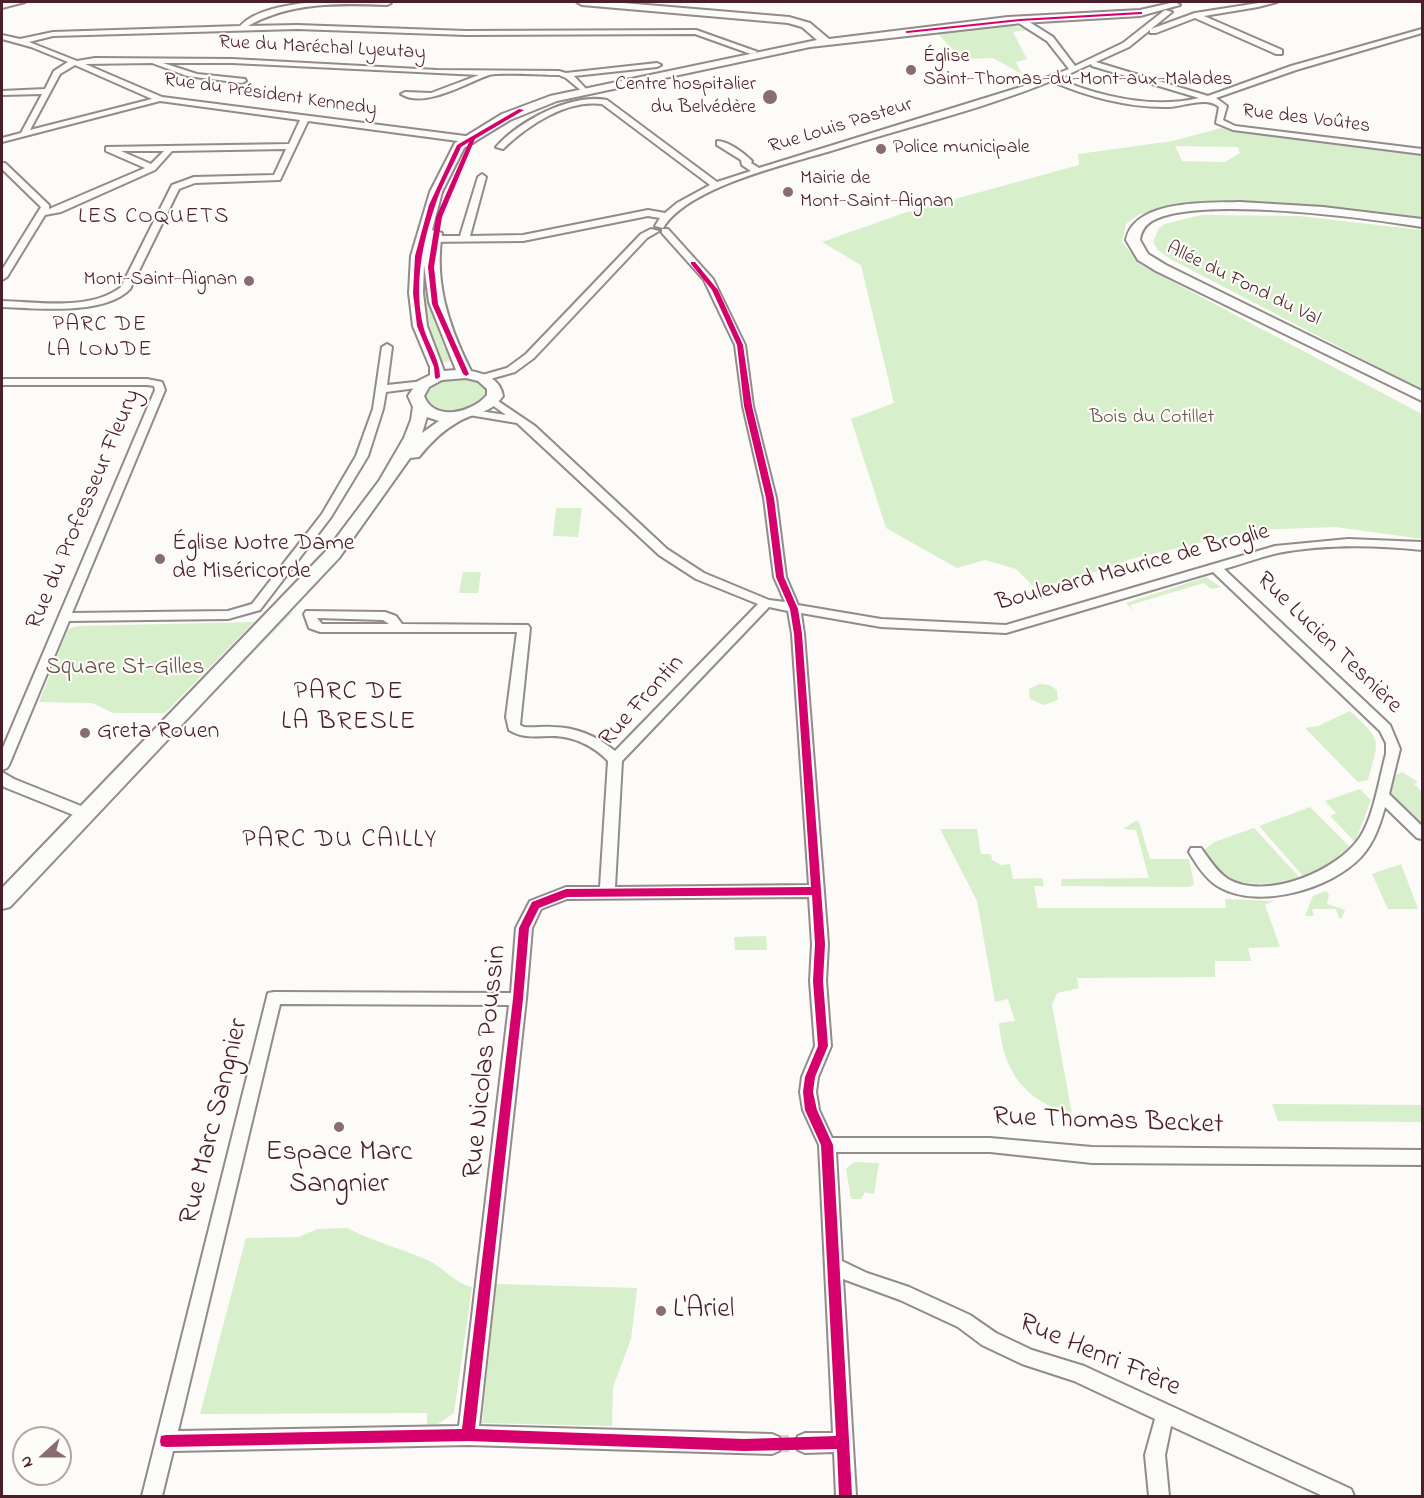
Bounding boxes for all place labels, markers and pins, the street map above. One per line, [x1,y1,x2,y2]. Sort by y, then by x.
place label: Église Saint-Thomas-du-Mont-aux-Malades [923,46,1233,93]
marker: Église Saint-Thomas-du-Mont-aux-Malades [904,63,918,77]
place label: Centre hospitalier du Belvédère [615,74,756,121]
marker: Centre hospitalier du Belvédère [761,88,779,106]
place label: Police municipale [893,137,1030,161]
marker: Police municipale [874,142,888,156]
place label: Mairie de Mont-Saint-Aignan [800,168,953,215]
marker: Mairie de Mont-Saint-Aignan [781,185,795,199]
place label: Mont-Saint-Aignan [84,269,237,293]
marker: Mont-Saint-Aignan [242,274,256,288]
place label: Église Notre Dame de Miséricorde [172,531,355,587]
marker: Église Notre Dame de Miséricorde [153,552,167,566]
place label: Greta Rouen [97,719,219,747]
marker: Greta Rouen [78,726,92,740]
marker: Espace Marc Sangnier [332,1120,346,1134]
place label: Espace Marc Sangnier [266,1137,412,1203]
place label: L'Ariel [673,1294,734,1328]
marker: L'Ariel [654,1304,668,1318]

